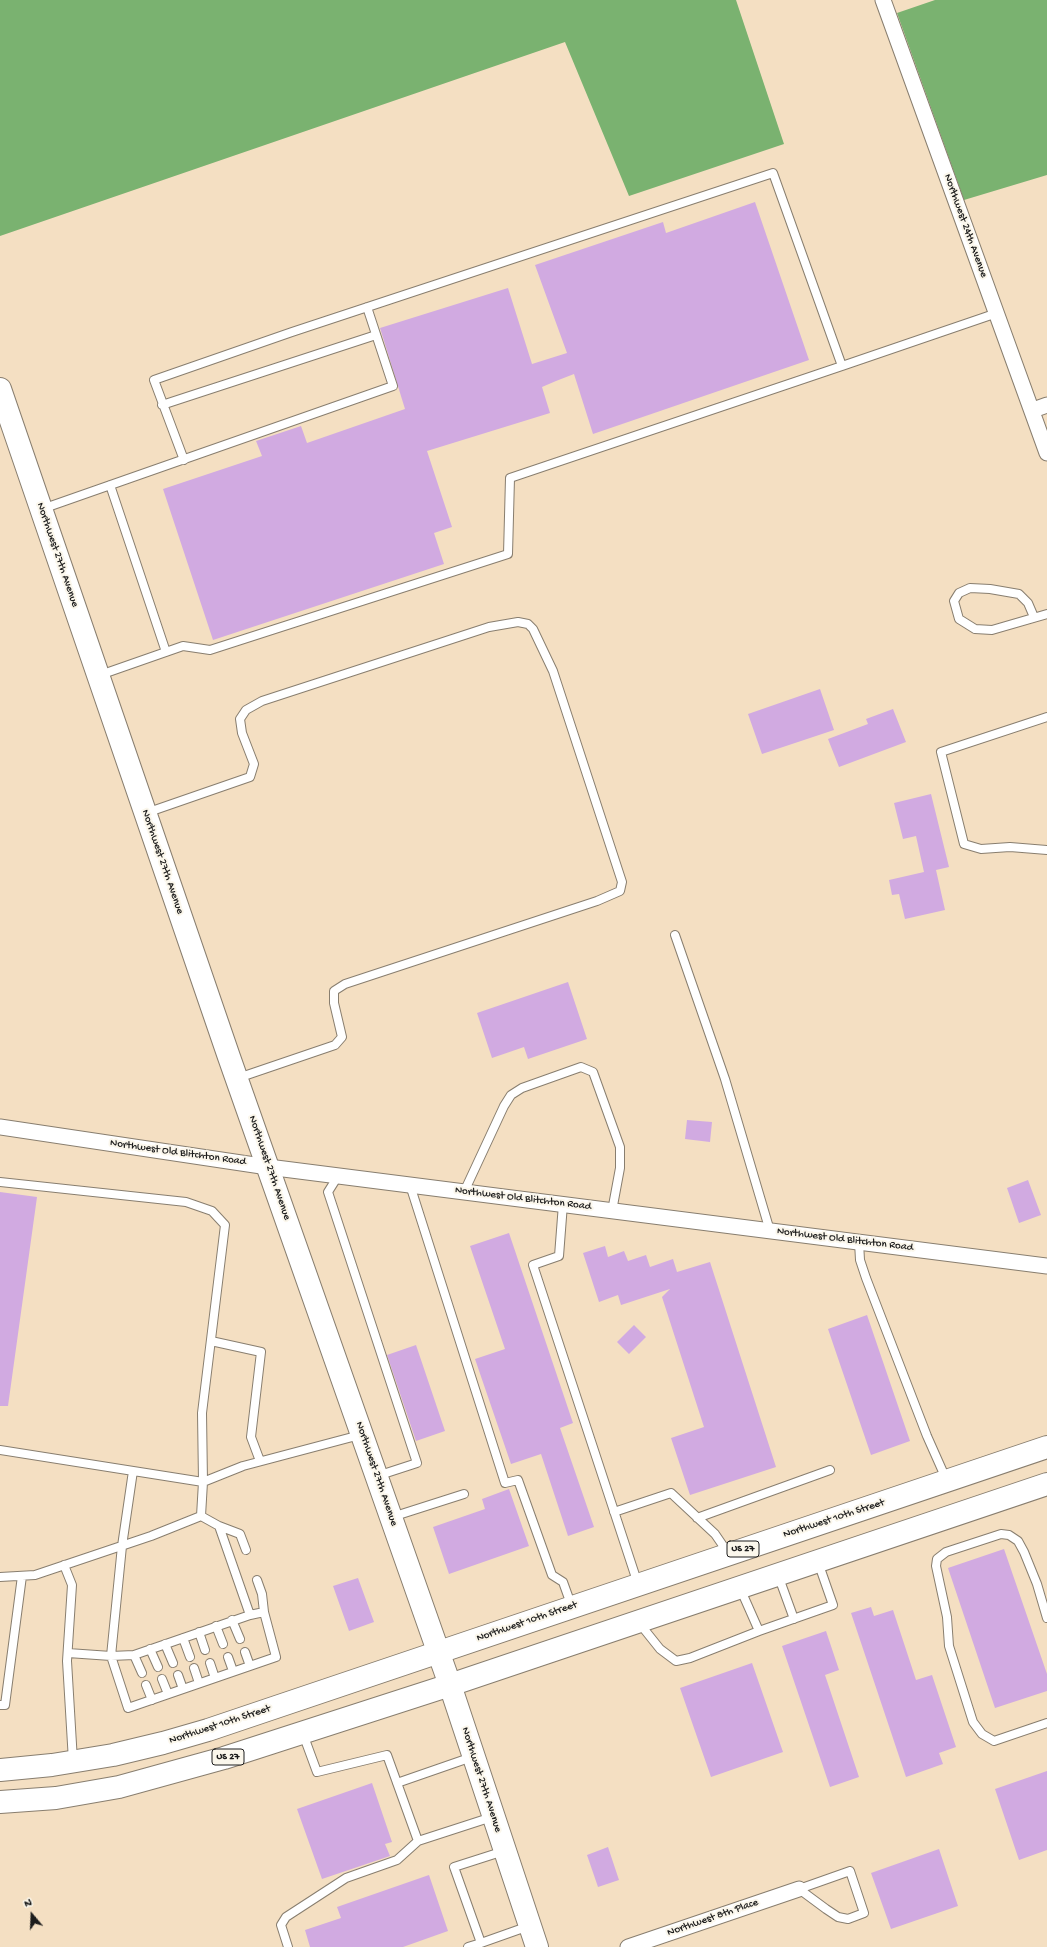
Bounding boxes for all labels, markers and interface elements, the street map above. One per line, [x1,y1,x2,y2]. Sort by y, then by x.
street label: Northwest 24th Avenue [940,172,990,280]
street label: Northwest 27th Avenue [33,501,81,609]
street label: Northwest 27th Avenue [138,808,186,916]
street label: Northwest 27th Avenue [245,1114,293,1222]
street label: Northwest Old Blitchton Road [109,1137,247,1169]
street label: Northwest Old Blitchton Road [454,1184,592,1214]
street label: Northwest Old Blitchton Road [776,1225,914,1255]
street label: Northwest 27th Avenue [352,1420,400,1528]
street label: Northwest 10th Street [782,1496,886,1542]
road number: US 27 [727,1541,759,1557]
street label: Northwest 10th Street [475,1599,579,1645]
street label: Northwest 10th Street [168,1702,272,1748]
street label: Northwest 27th Avenue [458,1726,504,1834]
road number: US 27 [212,1749,244,1765]
north arrow [12,1895,52,1935]
street label: Northwest 8th Place [666,1896,760,1940]
text: N [23,1897,33,1910]

